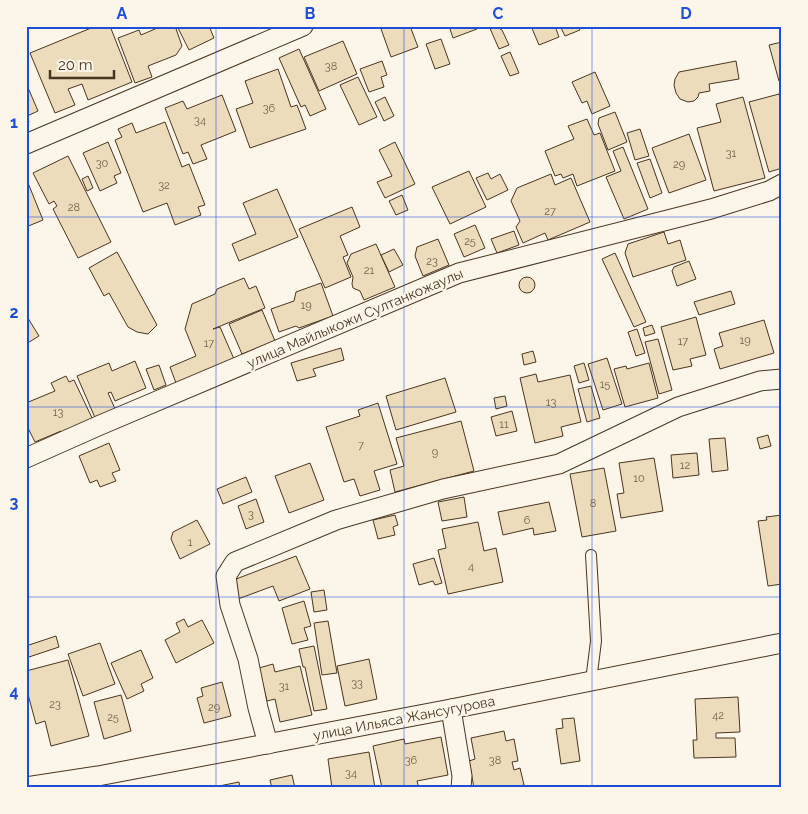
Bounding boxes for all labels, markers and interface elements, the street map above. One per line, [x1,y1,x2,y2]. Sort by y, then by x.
text: A [117,4,128,23]
text: B [305,4,316,23]
text: C [493,4,504,23]
text: D [680,4,692,23]
scale bar [50,48,114,80]
text: 20 m [58,56,93,74]
house number: 38 [325,60,337,73]
house number: 36 [263,102,276,115]
text: 1 [10,113,18,132]
house number: 34 [194,114,206,127]
house number: 31 [726,147,737,160]
house number: 30 [96,157,109,170]
house number: 29 [673,158,685,171]
house number: 32 [158,179,170,192]
house number: 28 [68,201,80,214]
house number: 27 [544,205,556,218]
house number: 25 [464,235,476,248]
house number: 23 [426,255,438,268]
house number: 21 [364,264,375,277]
street label: улица Майлыкожи Султанкожаулы [245,265,465,371]
house number: 19 [300,299,312,312]
text: 2 [9,303,19,322]
house number: 19 [739,334,751,347]
house number: 17 [678,335,688,348]
house number: 17 [204,337,214,350]
house number: 15 [600,378,610,391]
house number: 13 [546,396,556,409]
house number: 13 [53,406,63,419]
house number: 11 [499,418,509,431]
house number: 7 [358,439,364,452]
house number: 9 [432,446,438,459]
house number: 12 [680,459,690,472]
house number: 10 [633,472,645,485]
text: 3 [10,493,19,512]
house number: 8 [590,497,596,510]
house number: 3 [248,508,254,521]
house number: 6 [524,514,531,527]
house number: 1 [188,536,193,549]
house number: 4 [468,560,474,573]
house number: 33 [351,677,363,690]
house number: 31 [279,680,290,693]
text: 4 [9,682,19,701]
street label: улица Ильяса Жансугурова [312,693,496,743]
house number: 23 [49,698,61,711]
house number: 29 [208,701,220,714]
house number: 42 [712,709,724,722]
house number: 25 [107,711,119,724]
house number: 36 [405,754,418,767]
house number: 38 [489,754,501,767]
house number: 34 [345,767,357,780]

